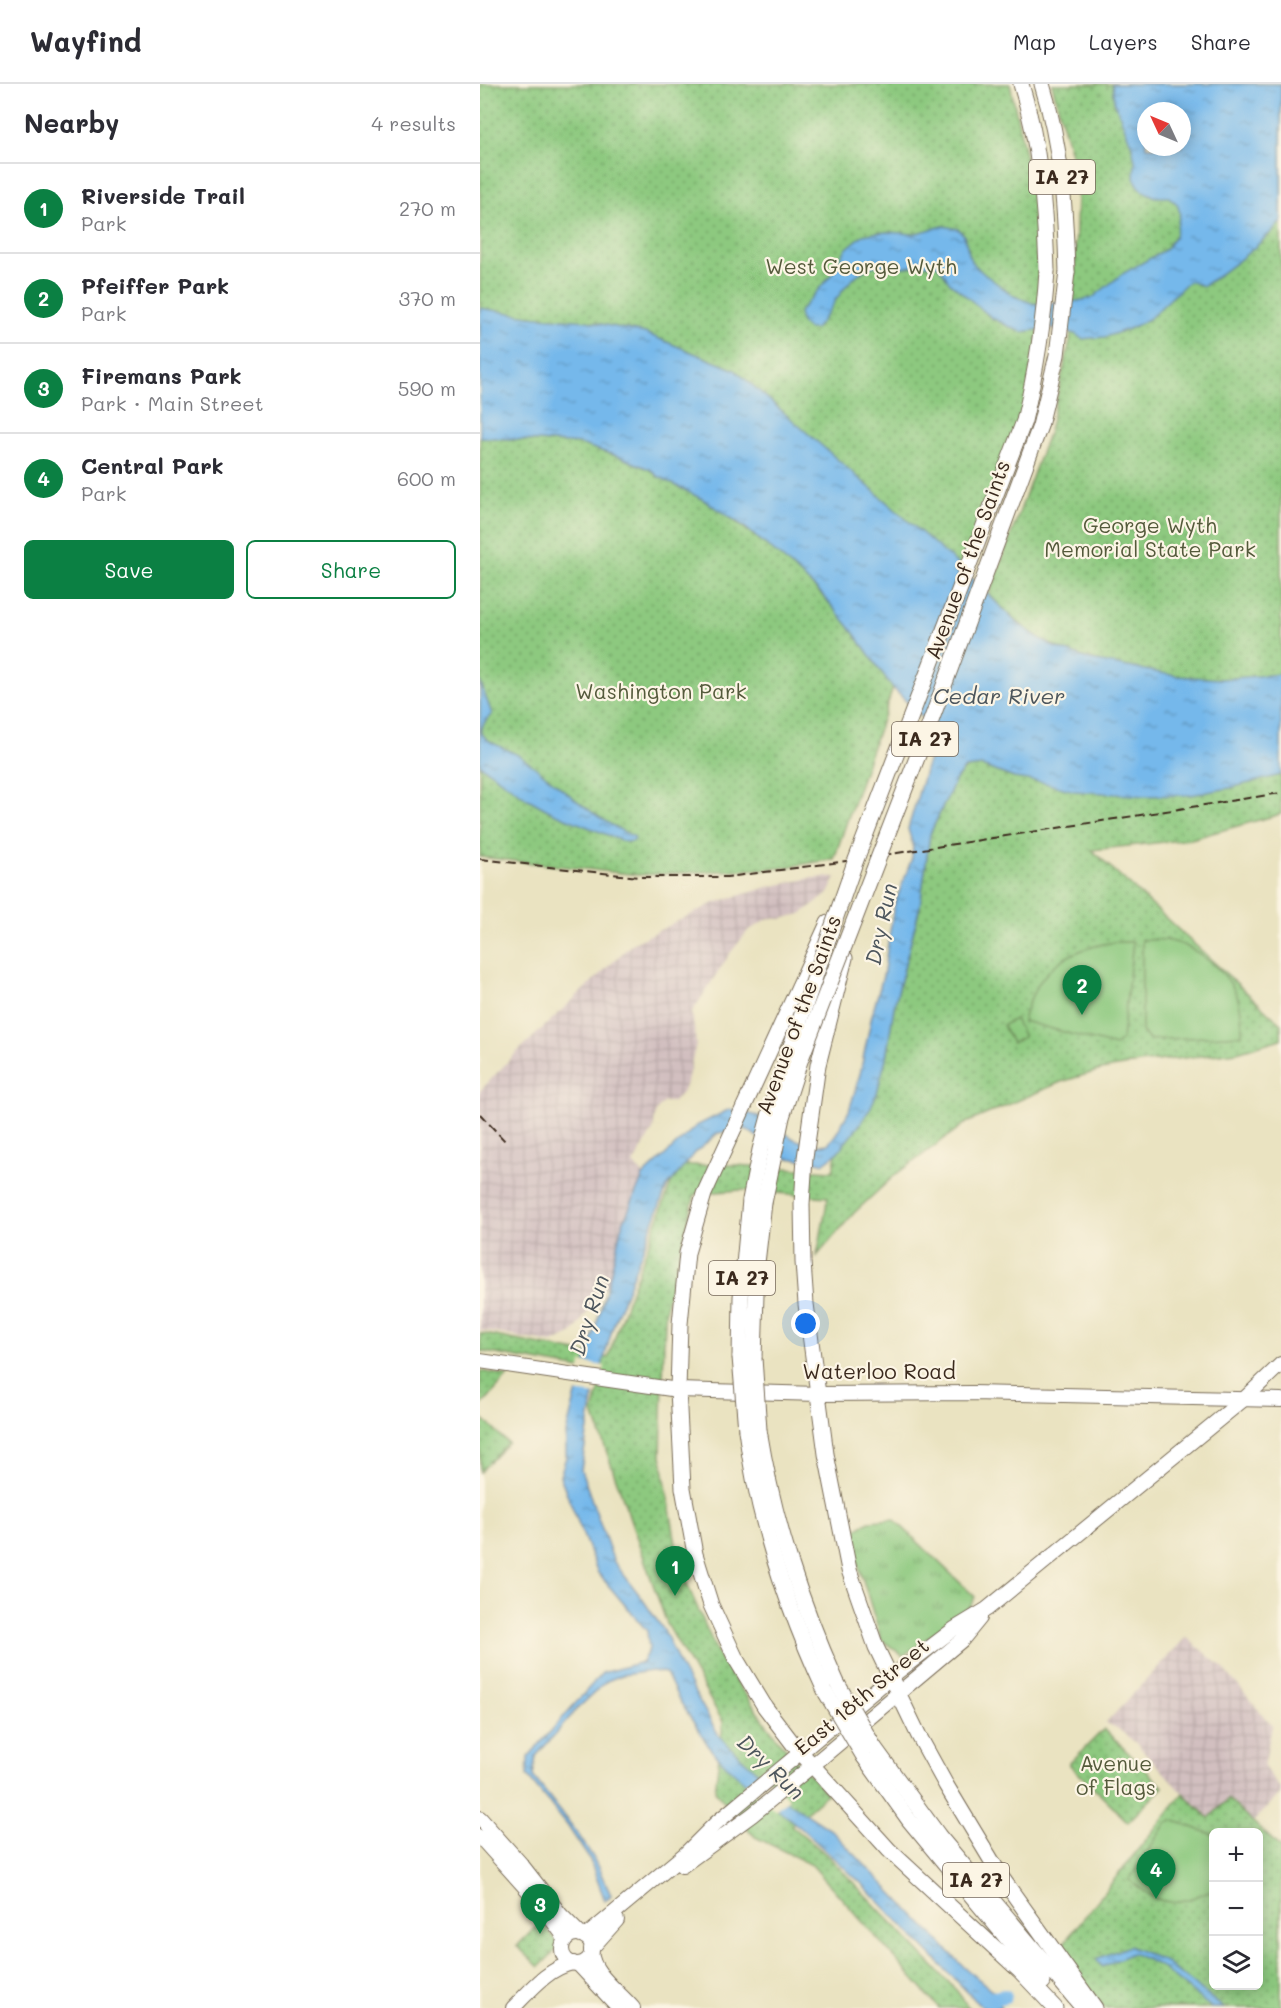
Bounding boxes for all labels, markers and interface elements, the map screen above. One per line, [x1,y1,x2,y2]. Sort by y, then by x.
text: Wayfind [30,23,141,59]
text: Map [1013,28,1056,55]
text: Layers [1089,28,1158,55]
text: Share [1191,28,1251,55]
north arrow [1137,102,1191,156]
text: Nearby [24,106,119,140]
text: 4 results [371,110,456,136]
road number: IA 27 [1029,160,1095,194]
text: Riverside Trail [81,181,245,210]
text: 1 [39,195,48,221]
text: 270 m [399,195,456,221]
text: Park [81,210,126,236]
park label: West George Wyth [765,252,957,279]
text: Pfeiffer Park [81,271,229,300]
text: 2 [38,285,49,311]
text: 370 m [398,285,456,311]
text: Park [81,300,126,326]
text: Firemans Park [81,361,242,390]
text: 3 [38,375,50,401]
text: 590 m [398,375,456,401]
text: Park · Main Street [81,390,264,416]
text: Central Park [81,451,224,480]
street label: Avenue of the Saints [918,456,1015,663]
text: 4 [37,465,50,491]
text: 600 m [397,465,456,491]
text: Park [81,480,126,506]
park label: George Wyth Memorial State Park [1044,511,1256,562]
button: Save [24,540,234,599]
button: Share [246,540,456,599]
park label: Washington Park [575,677,747,704]
water label: Cedar River [933,681,1065,710]
road number: IA 27 [892,722,958,756]
water label: Dry Run [858,880,903,968]
street label: Avenue of the Saints [749,911,846,1118]
pin: 2 [1062,966,1102,1015]
road number: IA 27 [709,1261,775,1295]
water label: Dry Run [562,1271,615,1359]
your location [791,1309,820,1338]
street label: Waterloo Road [802,1357,956,1384]
pin: 1 [656,1546,694,1596]
street label: East 18th Street [788,1632,934,1760]
water label: Dry Run [731,1727,811,1806]
park label: Avenue of Flags [1076,1749,1156,1800]
map controls [1209,1828,1263,1990]
button: + [1209,1828,1263,1882]
pin: 4 [1136,1850,1176,1899]
road number: IA 27 [943,1863,1009,1897]
button: − [1209,1882,1263,1936]
pin: 3 [520,1884,560,1934]
button: layers [1209,1936,1263,1990]

